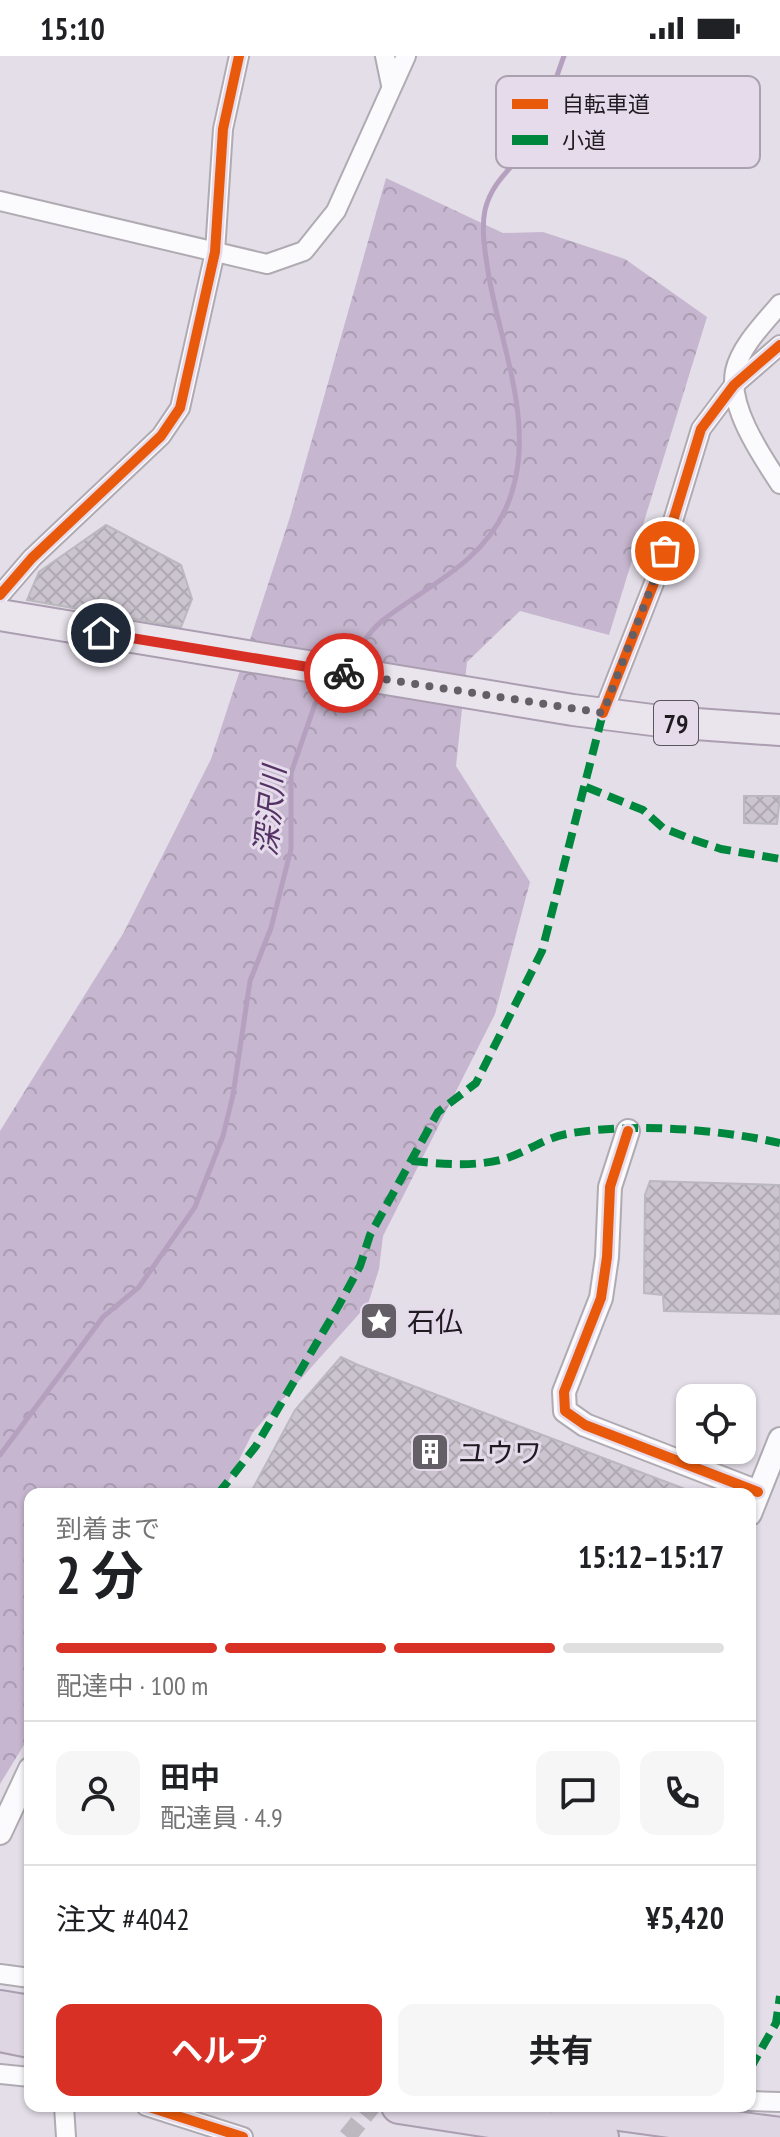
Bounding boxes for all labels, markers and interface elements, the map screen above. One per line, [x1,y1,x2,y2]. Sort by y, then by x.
text: 15:10 [40,9,105,48]
legend [496,76,760,168]
text: 自転車道 [562,90,650,118]
text: 小道 [562,126,606,154]
pin [631,517,699,585]
icon: bag [643,529,687,573]
pin [67,599,135,667]
icon: home [79,611,123,655]
courier [304,633,384,713]
icon: bike [322,651,366,695]
road number: 79 [654,701,698,745]
water label: 深沢川 [245,761,293,858]
place icon: 石仏 [358,1300,400,1342]
place label: 石仏 [407,1303,463,1340]
map controls [676,1384,756,1464]
button: locate [676,1384,756,1464]
building icon: ユウワ [409,1431,451,1473]
place label: ユウワ [458,1434,542,1471]
text: 到着まで [56,1512,160,1545]
text: 15:12–15:17 [578,1537,724,1576]
text: 2 分 [56,1541,144,1608]
text: 配達中 · 100 m [56,1669,208,1702]
button: person [56,1751,140,1835]
button: chat [536,1751,620,1835]
button: phone [640,1751,724,1835]
text: 田中 [160,1757,220,1796]
text: 配達員 · 4.9 [160,1801,283,1834]
text: ¥5,420 [646,1898,724,1937]
text: 注文 #4042 [56,1899,190,1938]
button: ヘルプ [56,2004,382,2096]
button: 共有 [398,2004,724,2096]

